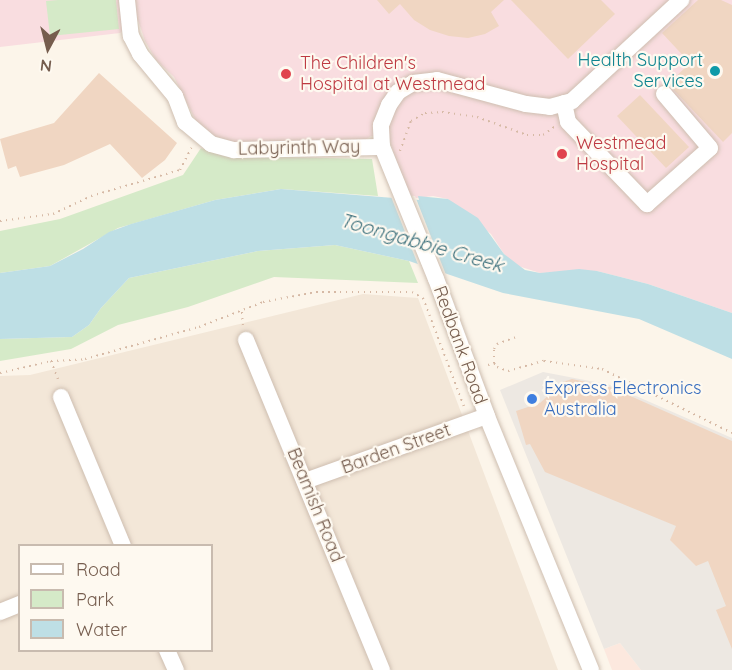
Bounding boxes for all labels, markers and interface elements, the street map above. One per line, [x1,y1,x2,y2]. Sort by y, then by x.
north arrow [18,18,78,78]
place label: Health Support Services [577,50,703,92]
place label: The Children's Hospital at Westmead [300,53,485,96]
text: N [39,55,53,77]
marker: Health Support Services [708,64,722,78]
marker: The Children's Hospital at Westmead [277,65,295,83]
place label: Westmead Hospital [576,133,666,176]
street label: Labyrinth Way [238,136,360,160]
marker: Westmead Hospital [553,145,571,163]
water label: Toongabbie Creek [338,207,506,277]
street label: Redbank Road [429,283,491,407]
place label: Express Electronics Australia [544,378,702,420]
marker: Express Electronics Australia [525,392,539,406]
street label: Barden Street [338,419,454,479]
street label: Beamish Road [282,445,348,565]
legend [18,544,213,652]
text: Road [76,558,121,581]
text: Park [76,588,114,611]
text: Water [76,618,127,641]

